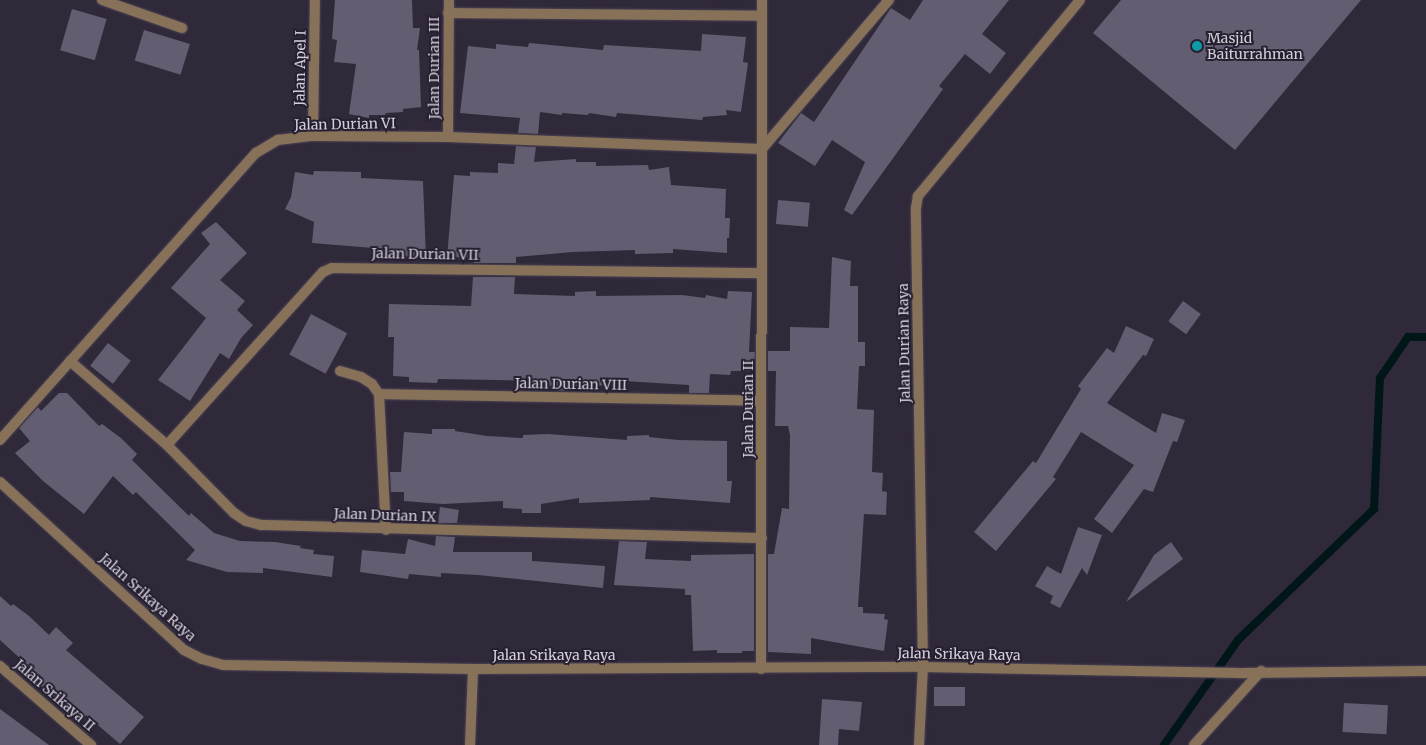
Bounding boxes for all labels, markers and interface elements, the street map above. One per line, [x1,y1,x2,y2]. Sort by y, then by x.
street label: Jalan Durian III [426,17,442,119]
street label: Jalan Apel I [291,30,309,106]
place label: Masjid Baiturrahman [1207,30,1303,62]
marker: Masjid Baiturrahman [1191,40,1203,52]
street label: Jalan Durian VI [294,115,396,133]
street label: Jalan Durian VII [371,245,479,263]
street label: Jalan Durian Raya [895,283,913,403]
street label: Jalan Durian II [740,360,756,458]
street label: Jalan Durian VIII [515,375,627,393]
street label: Jalan Durian IX [333,505,437,525]
street label: Jalan Srikaya Raya [97,550,199,644]
street label: Jalan Srikaya Raya [897,645,1021,663]
street label: Jalan Srikaya Raya [492,647,616,663]
street label: Jalan Srikaya II [11,655,99,735]

